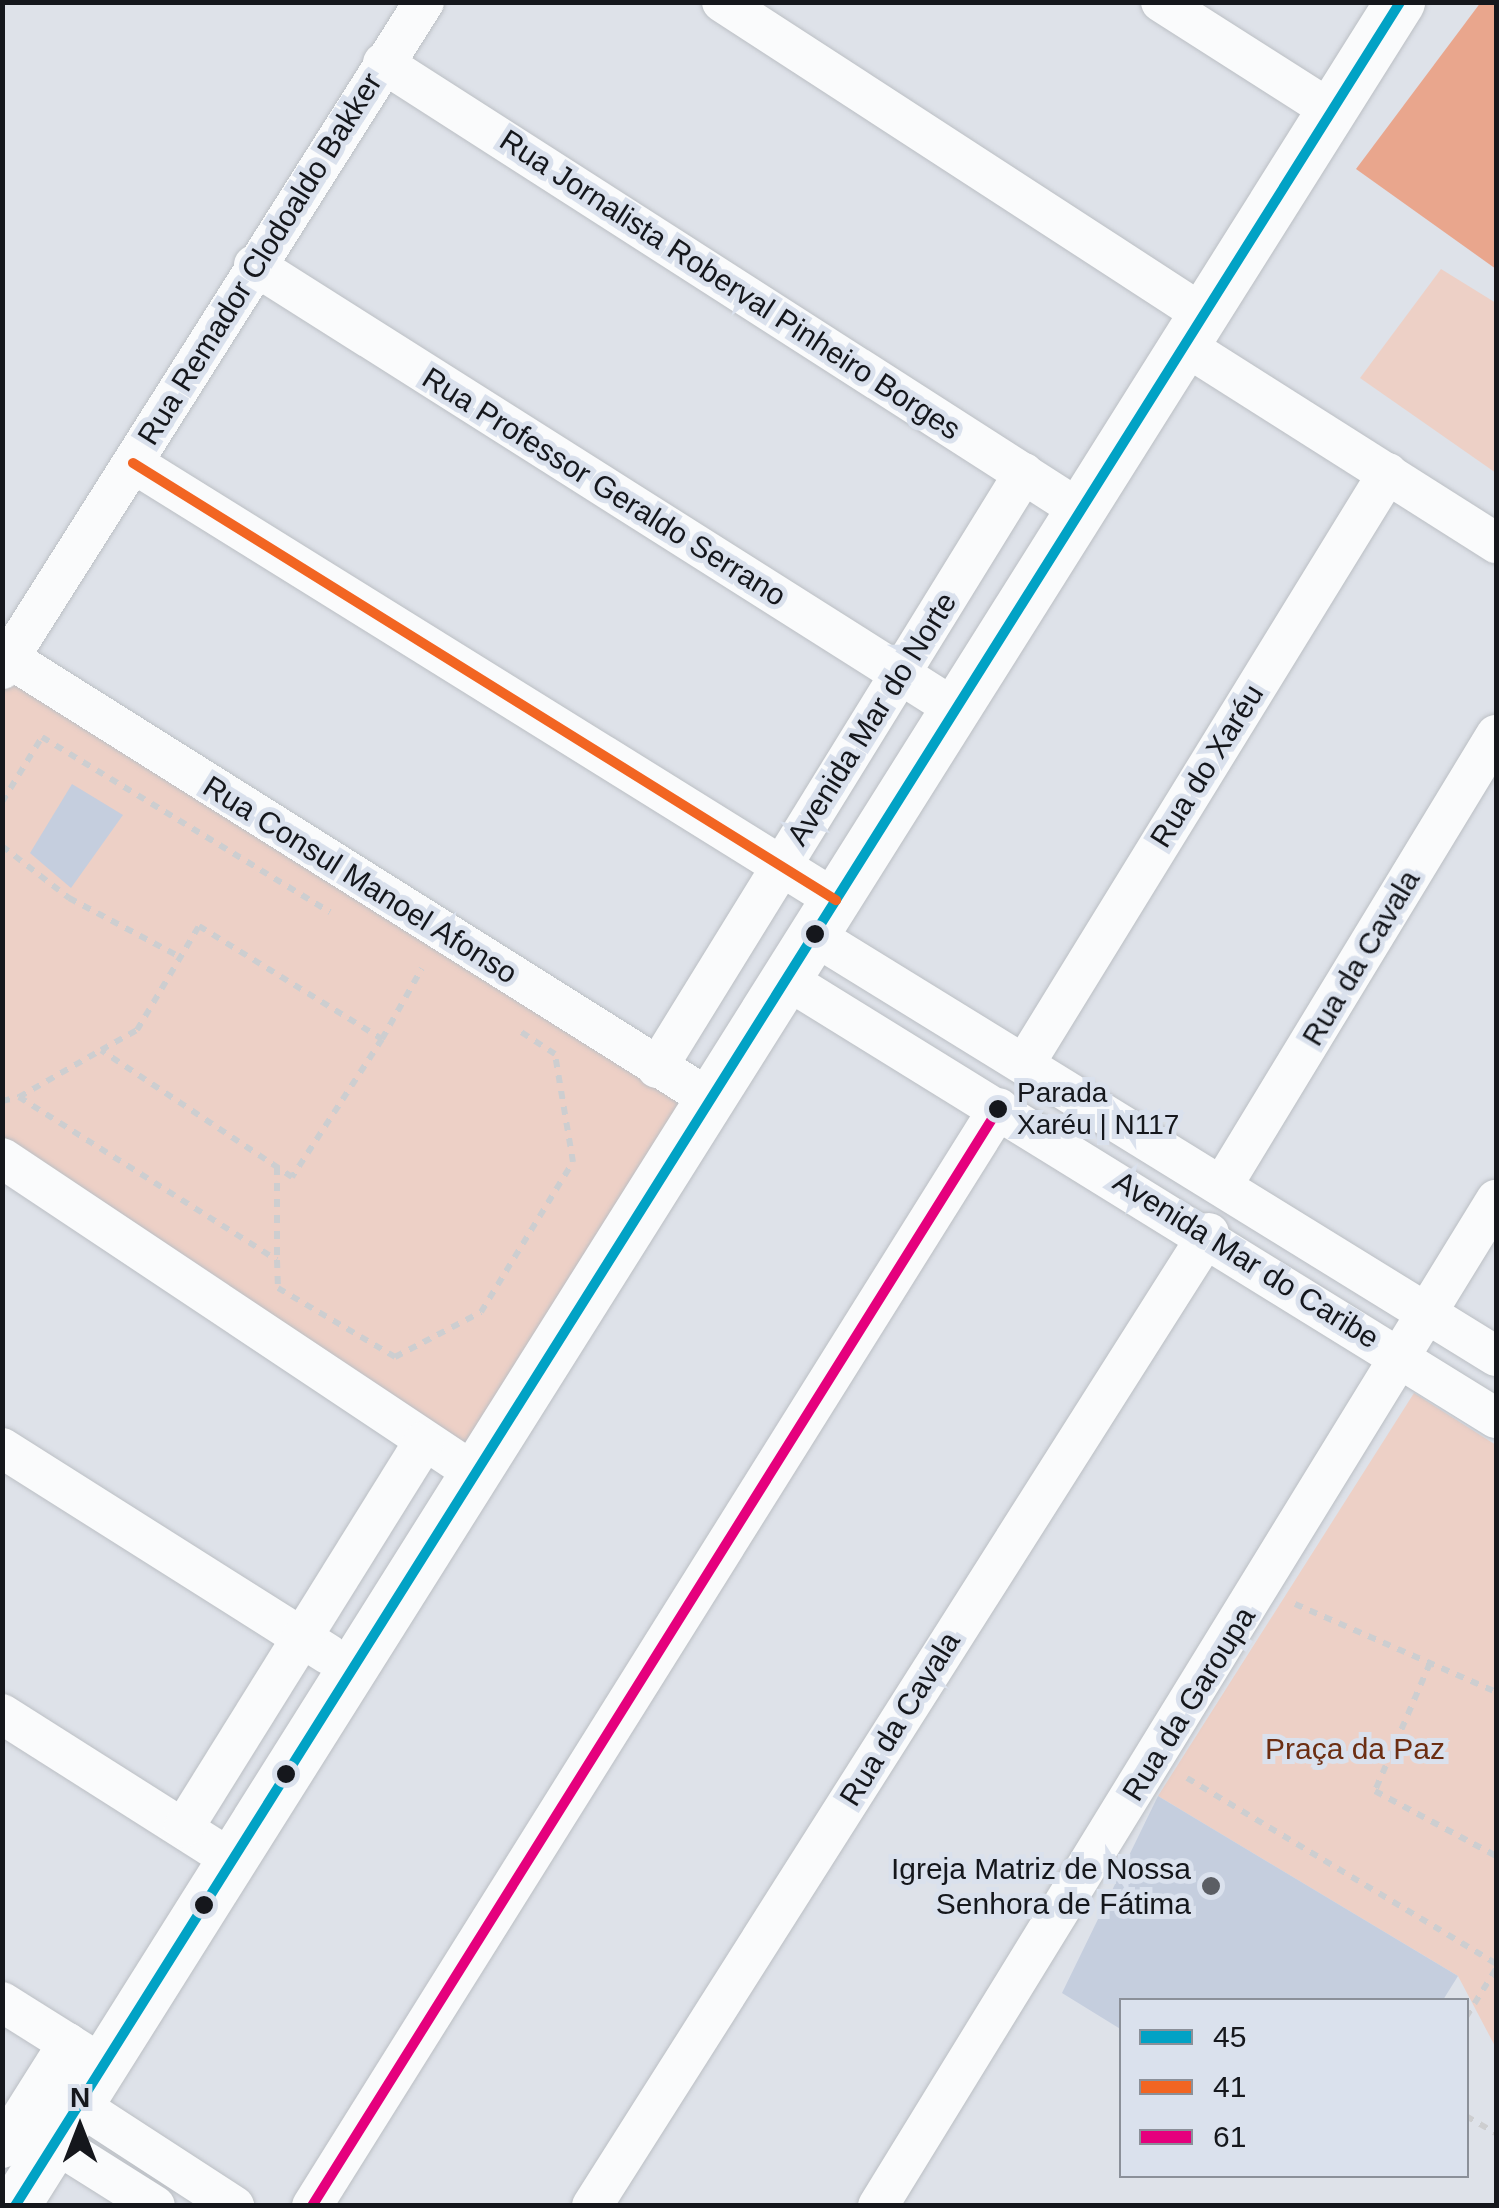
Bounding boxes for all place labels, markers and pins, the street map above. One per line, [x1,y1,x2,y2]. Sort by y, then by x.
unlabelled marker [805,924,825,944]
place label: Parada Xaréu | N117 [1017,1076,1179,1142]
marker: Parada Xaréu | N117 [988,1099,1008,1119]
unlabelled marker [276,1764,296,1784]
place label: Igreja Matriz de Nossa Senhora de Fátima [891,1851,1191,1922]
marker: Igreja Matriz de Nossa Senhora de Fátima [1200,1875,1222,1897]
unlabelled marker [194,1895,214,1915]

